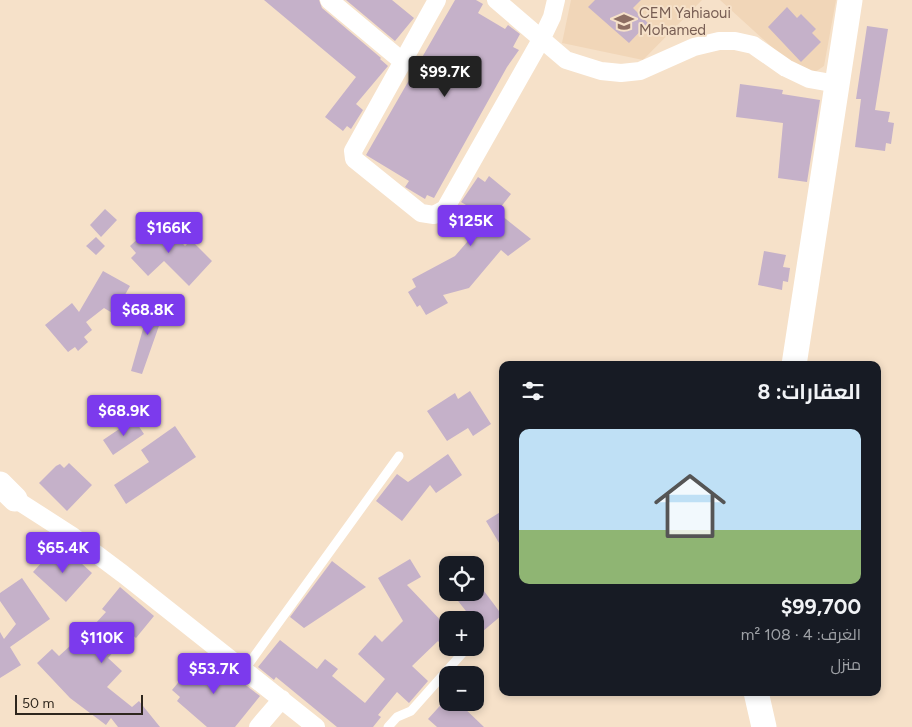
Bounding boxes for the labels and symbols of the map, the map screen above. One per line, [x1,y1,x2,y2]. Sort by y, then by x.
place label: CEM Yahiaoui Mohamed [639,4,731,39]
school or university icon: CEM Yahiaoui Mohamed [613,11,635,33]
pin: $99.7K [404,56,486,98]
pin: $125K [436,204,506,247]
pin: $166K [134,212,204,254]
pin: $68.8K [107,294,189,336]
pin: $68.9K [83,394,165,437]
pin: $65.4K [22,532,104,574]
pin: $110K [67,622,137,664]
pin: $53.7K [173,652,255,695]
scale bar [15,692,142,715]

